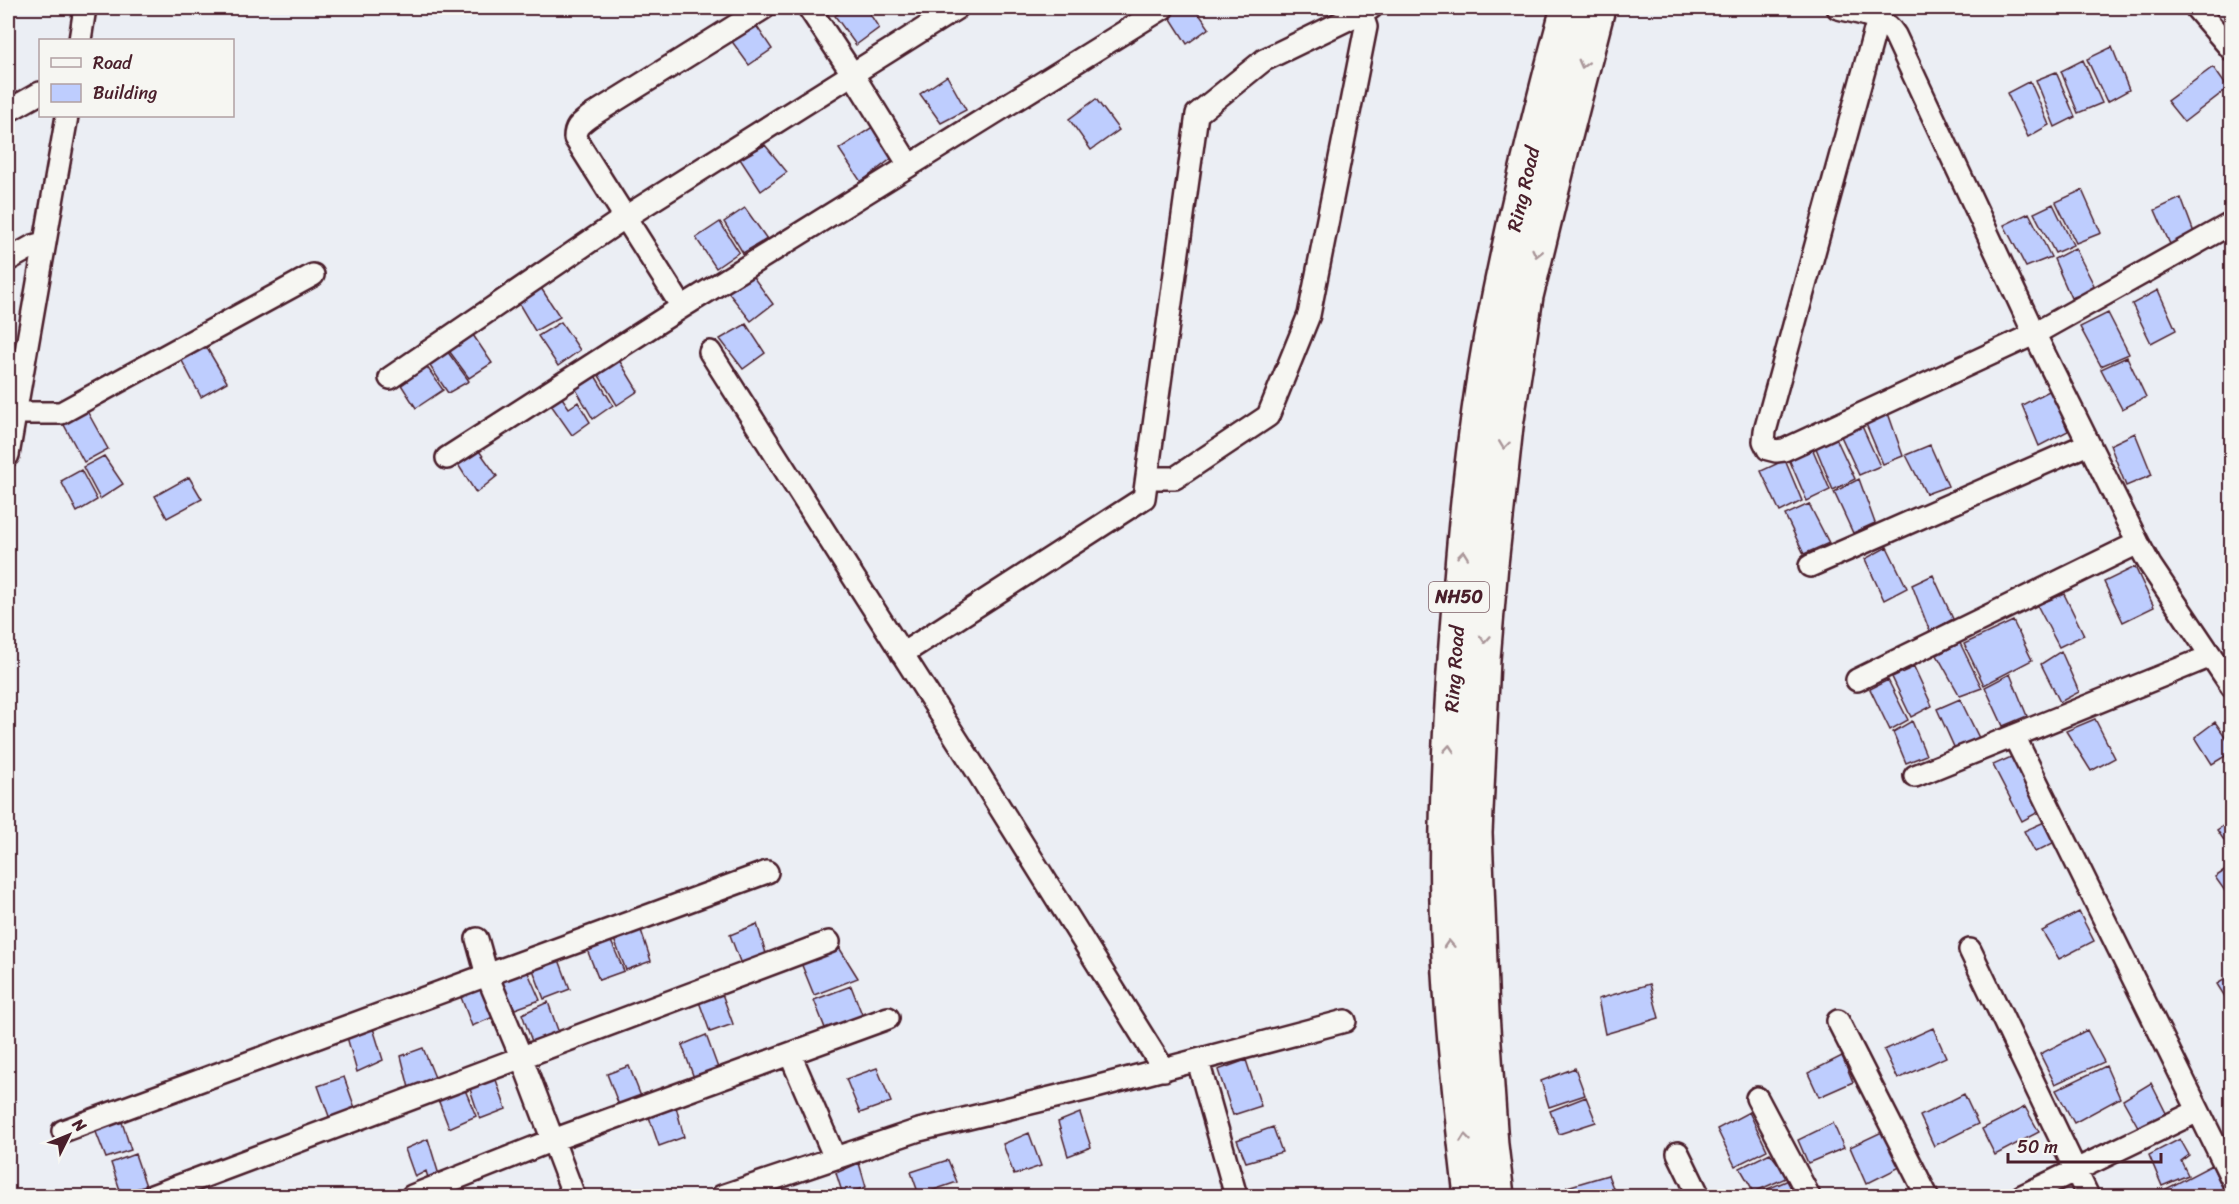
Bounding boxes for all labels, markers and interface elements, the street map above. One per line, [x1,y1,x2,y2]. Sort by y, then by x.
legend [39,39,234,117]
text: Road [93,47,133,79]
one-way arrow [1578,59,1591,69]
text: Building [93,77,157,109]
street label: Ring Road [1497,142,1551,235]
one-way arrow [1531,248,1544,258]
one-way arrow [1498,441,1511,450]
one-way arrow [1456,550,1469,559]
road number: NH50 [1429,582,1489,612]
street label: Ring Road [1434,623,1475,713]
one-way arrow [1479,635,1492,644]
one-way arrow [1443,745,1456,754]
one-way arrow [1443,940,1456,949]
north arrow [39,1105,99,1165]
text: N [65,1110,95,1140]
scale bar [2008,1126,2161,1164]
text: 50 m [2017,1131,2058,1163]
one-way arrow [1459,1134,1472,1143]

